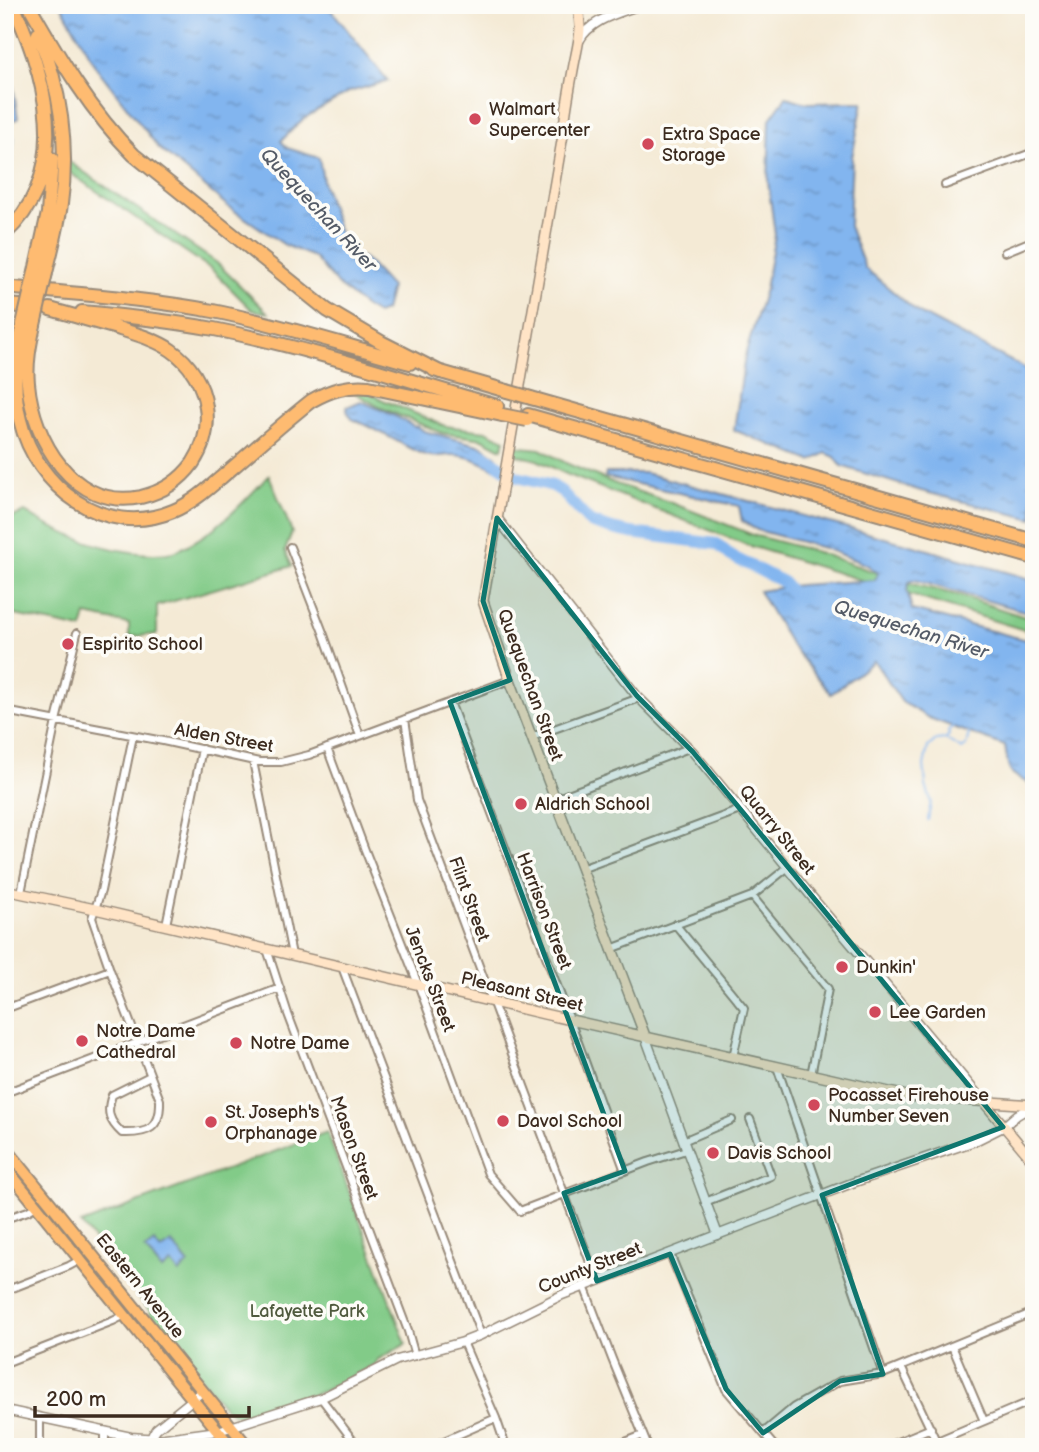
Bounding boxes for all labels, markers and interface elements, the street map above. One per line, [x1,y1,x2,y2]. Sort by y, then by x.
place label: Walmart Supercenter [489,99,590,141]
marker: Walmart Supercenter [467,111,483,127]
place label: Extra Space Storage [662,124,761,166]
marker: Extra Space Storage [640,136,656,152]
water label: Quequechan River [255,144,382,277]
water label: Quequechan River [831,596,992,665]
street label: Quequechan Street [493,606,567,764]
place label: Espirito School [82,634,203,655]
marker: Espirito School [60,636,76,652]
street label: Alden Street [173,719,275,757]
street label: Quarry Street [735,781,820,879]
place label: Aldrich School [535,794,650,815]
marker: Aldrich School [513,796,529,812]
street label: Harrison Street [512,849,576,973]
street label: Flint Street [444,854,494,945]
street label: Jencks Street [400,923,460,1035]
place label: Dunkin' [856,957,916,978]
marker: Dunkin' [834,959,850,975]
street label: Pleasant Street [459,968,586,1016]
place label: Lee Garden [889,1002,986,1023]
marker: Lee Garden [867,1004,883,1020]
place label: Notre Dame Cathedral [96,1021,196,1063]
marker: Notre Dame Cathedral [74,1033,90,1049]
place label: Notre Dame [250,1033,350,1054]
marker: Notre Dame [228,1035,244,1051]
place label: Pocasset Firehouse Number Seven [828,1085,989,1127]
street label: Mason Street [326,1093,383,1203]
marker: Pocasset Firehouse Number Seven [806,1097,822,1113]
place label: St. Joseph's Orphanage [225,1102,320,1144]
place label: Davol School [517,1111,622,1132]
marker: Davol School [495,1113,511,1129]
marker: St. Joseph's Orphanage [203,1114,219,1130]
place label: Davis School [727,1143,831,1164]
marker: Davis School [705,1145,721,1161]
street label: Eastern Avenue [91,1229,189,1343]
street label: County Street [535,1238,645,1298]
park label: Lafayette Park [250,1301,365,1322]
scale bar [35,1375,248,1419]
text: 200 m [46,1387,106,1412]

